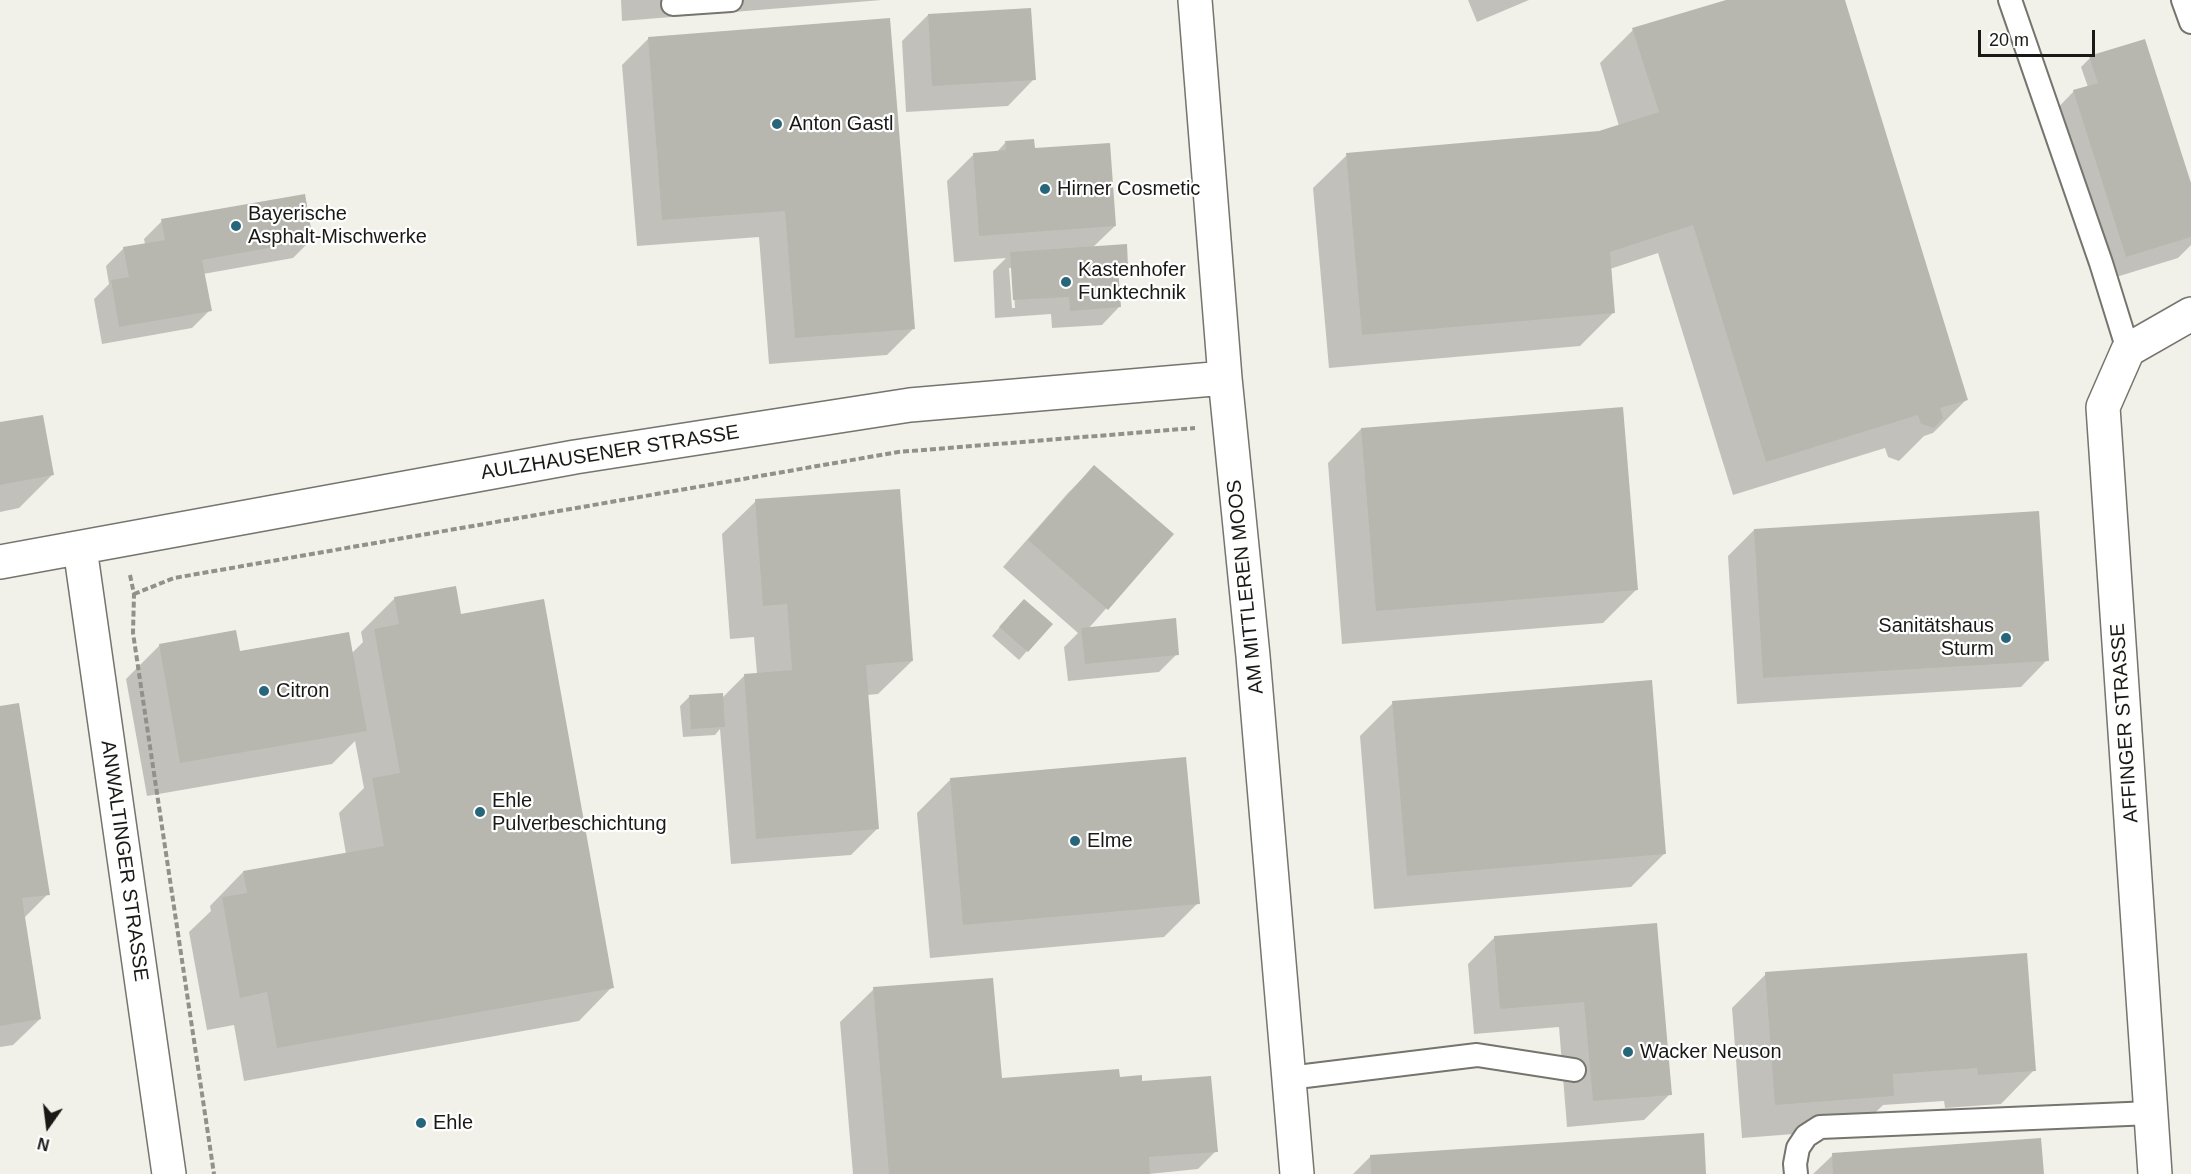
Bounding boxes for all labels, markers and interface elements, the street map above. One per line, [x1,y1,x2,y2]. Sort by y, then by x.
scale bar [1981,18,2098,56]
text: 20 m [1989,30,2029,50]
place label: Anton Gastl [789,112,894,136]
marker: Anton Gastl [770,117,784,131]
place label: Hirner Cosmetic [1057,177,1200,201]
marker: Hirner Cosmetic [1038,182,1052,196]
place label: Bayerische Asphalt-Mischwerke [248,202,427,249]
marker: Bayerische Asphalt-Mischwerke [229,219,243,233]
place label: Kastenhofer Funktechnik [1078,258,1186,305]
marker: Kastenhofer Funktechnik [1059,275,1073,289]
street label: AULZHAUSENER STRASSE [479,421,741,485]
street label: AM MITTLEREN MOOS [1223,479,1269,695]
place label: Sanitätshaus Sturm [1878,614,1994,661]
street label: AFFINGER STRASSE [2106,622,2144,824]
marker: Sanitätshaus Sturm [1999,631,2013,645]
place label: Citron [276,679,329,703]
marker: Citron [257,684,271,698]
street label: ANWALTINGER STRASSE [95,739,153,983]
place label: Ehle Pulverbeschichtung [492,789,667,836]
marker: Ehle Pulverbeschichtung [473,805,487,819]
place label: Elme [1087,829,1133,853]
marker: Elme [1068,834,1082,848]
place label: Wacker Neuson [1640,1040,1782,1064]
marker: Wacker Neuson [1621,1045,1635,1059]
north arrow [18,1096,78,1156]
place label: Ehle [433,1111,473,1135]
marker: Ehle [414,1116,428,1130]
text: N [36,1134,51,1154]

